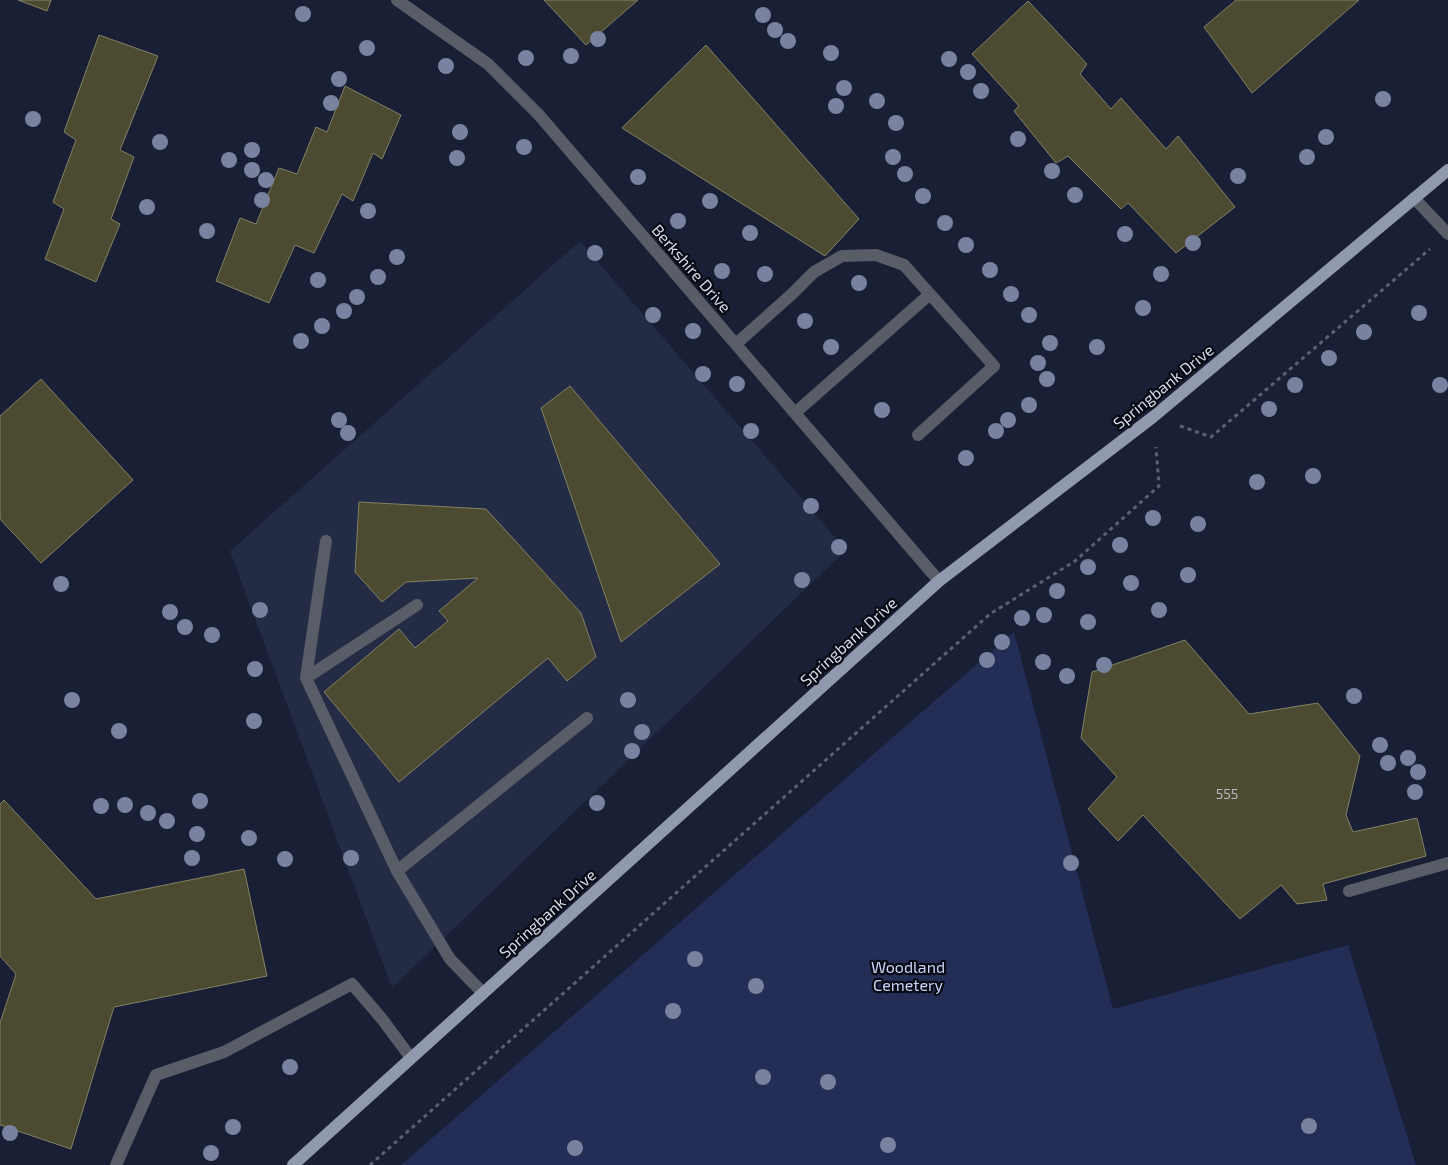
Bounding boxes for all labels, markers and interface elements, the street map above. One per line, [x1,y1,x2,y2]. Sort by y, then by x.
street label: Berkshire Drive [648,220,736,316]
street label: Springbank Drive [1109,340,1217,432]
street label: Springbank Drive [796,593,900,689]
house number: 555 [1216,785,1238,802]
street label: Springbank Drive [495,865,599,961]
park label: Woodland Cemetery [871,957,945,994]

